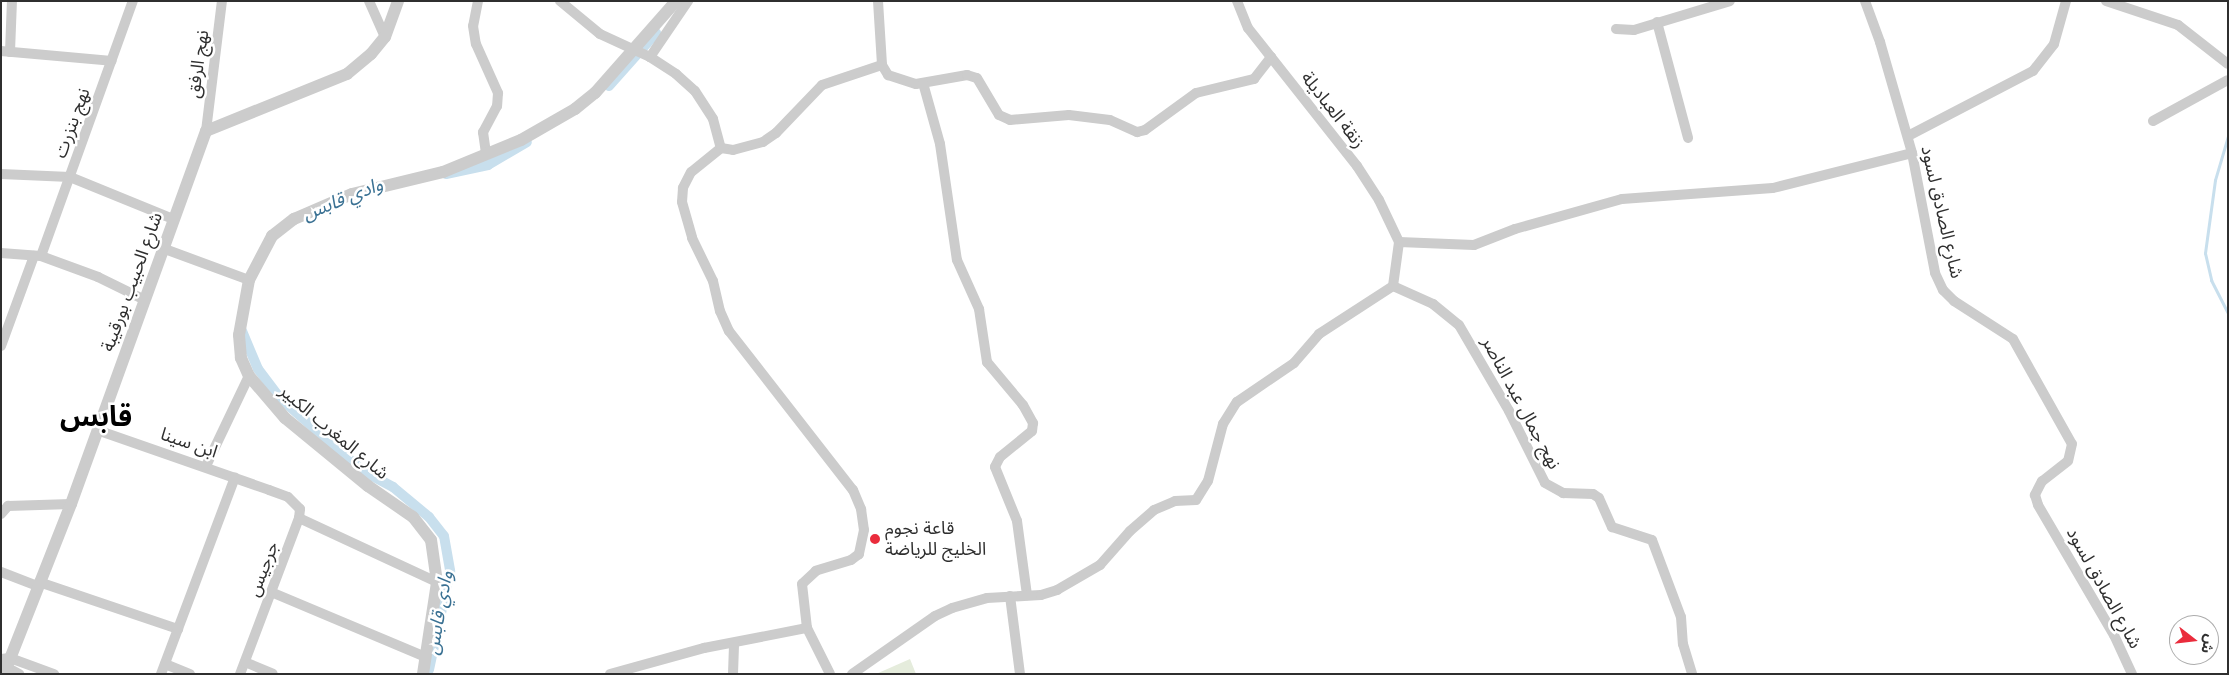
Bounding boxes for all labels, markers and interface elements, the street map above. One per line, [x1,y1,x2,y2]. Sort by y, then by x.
street label: نهج الرفق [183,29,213,99]
street label: زنقة العباديلة [1296,67,1370,153]
street label: نهج بنزرت [49,85,95,161]
street label: شارع الصادق لسود [1916,144,1968,280]
water label: وادي قابس [299,174,387,226]
street label: شارع الحبيب بورقيبة [97,209,167,355]
street label: نهج جمال عبد الناصر [1477,333,1565,473]
street label: شارع المغرب الكبير [275,380,393,484]
district label: قابس [60,400,132,434]
street label: ابن سينا [158,423,220,463]
place label: قاعة نجوم الخليج للرياضة [885,518,986,560]
street label: شارع الصادق لسود [2062,524,2146,652]
marker: قاعة نجوم الخليج للرياضة [869,533,881,545]
street label: جرجيس [243,538,283,600]
water label: وادي قابس [421,569,459,657]
north arrow [2169,615,2219,665]
text: ش [2197,632,2219,656]

